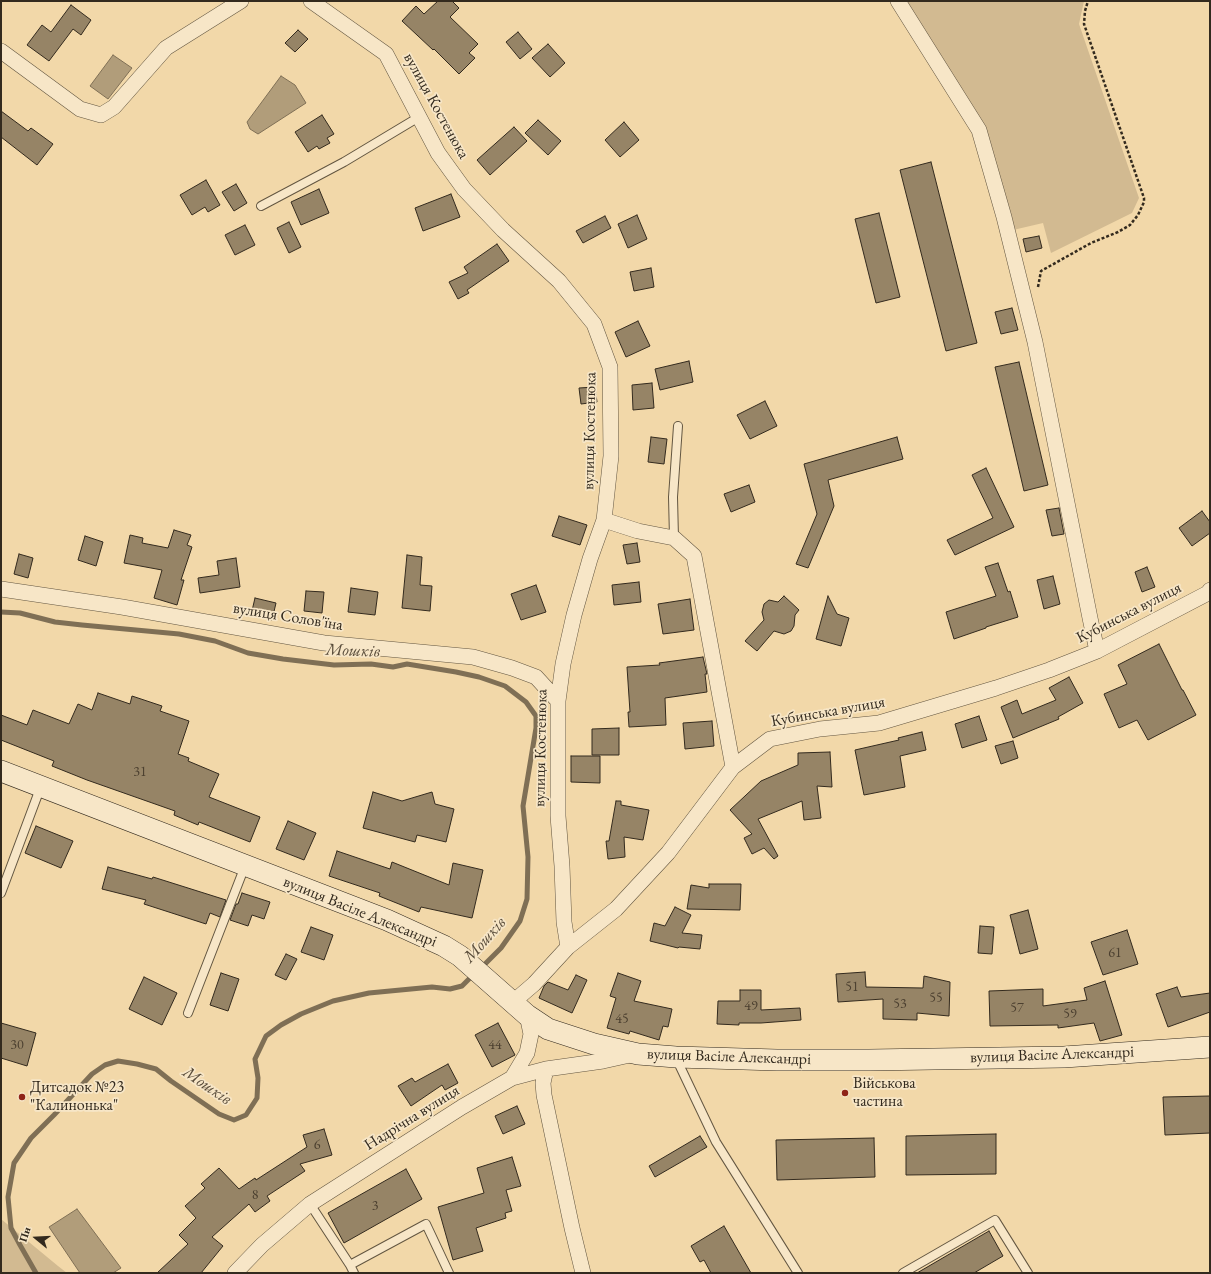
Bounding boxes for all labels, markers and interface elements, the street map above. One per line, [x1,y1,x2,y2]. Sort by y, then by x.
street label: вулиця Костенюка [399,50,473,162]
street label: вулиця Костенюка [579,372,601,490]
street label: Кубинська вулиця [1073,578,1185,648]
street label: вулиця Солов'їна [232,599,344,635]
water label: Мошків [325,640,381,662]
street label: вулиця Костенюка [530,689,552,807]
street label: Кубинська вулиця [769,693,887,731]
house number: 31 [133,764,147,780]
street label: вулиця Васіле Александрі [280,872,440,952]
water label: Мошків [459,913,511,967]
house number: 61 [1108,945,1122,961]
house number: 51 [845,979,859,995]
house number: 55 [929,990,943,1006]
house number: 53 [893,996,907,1012]
house number: 49 [744,998,758,1014]
house number: 57 [1010,1000,1024,1016]
house number: 59 [1063,1006,1077,1022]
house number: 45 [615,1011,629,1027]
house number: 30 [10,1037,24,1053]
house number: 44 [488,1037,502,1053]
street label: вулиця Васіле Александрі [970,1043,1134,1067]
street label: вулиця Васіле Александрі [647,1045,811,1069]
water label: Мошків [179,1062,235,1110]
place label: Військова частина [853,1074,916,1112]
place label: Дитсадок №23 "Калинонька" [30,1078,124,1116]
street label: Надрічна вулиця [361,1081,463,1155]
marker: Військова частина [840,1088,850,1098]
marker: Дитсадок №23 "Калинонька" [17,1092,27,1102]
house number: 6 [314,1137,320,1153]
house number: 8 [252,1187,258,1203]
house number: 3 [372,1198,378,1214]
north arrow [16,1218,56,1258]
text: Пн [16,1225,34,1244]

